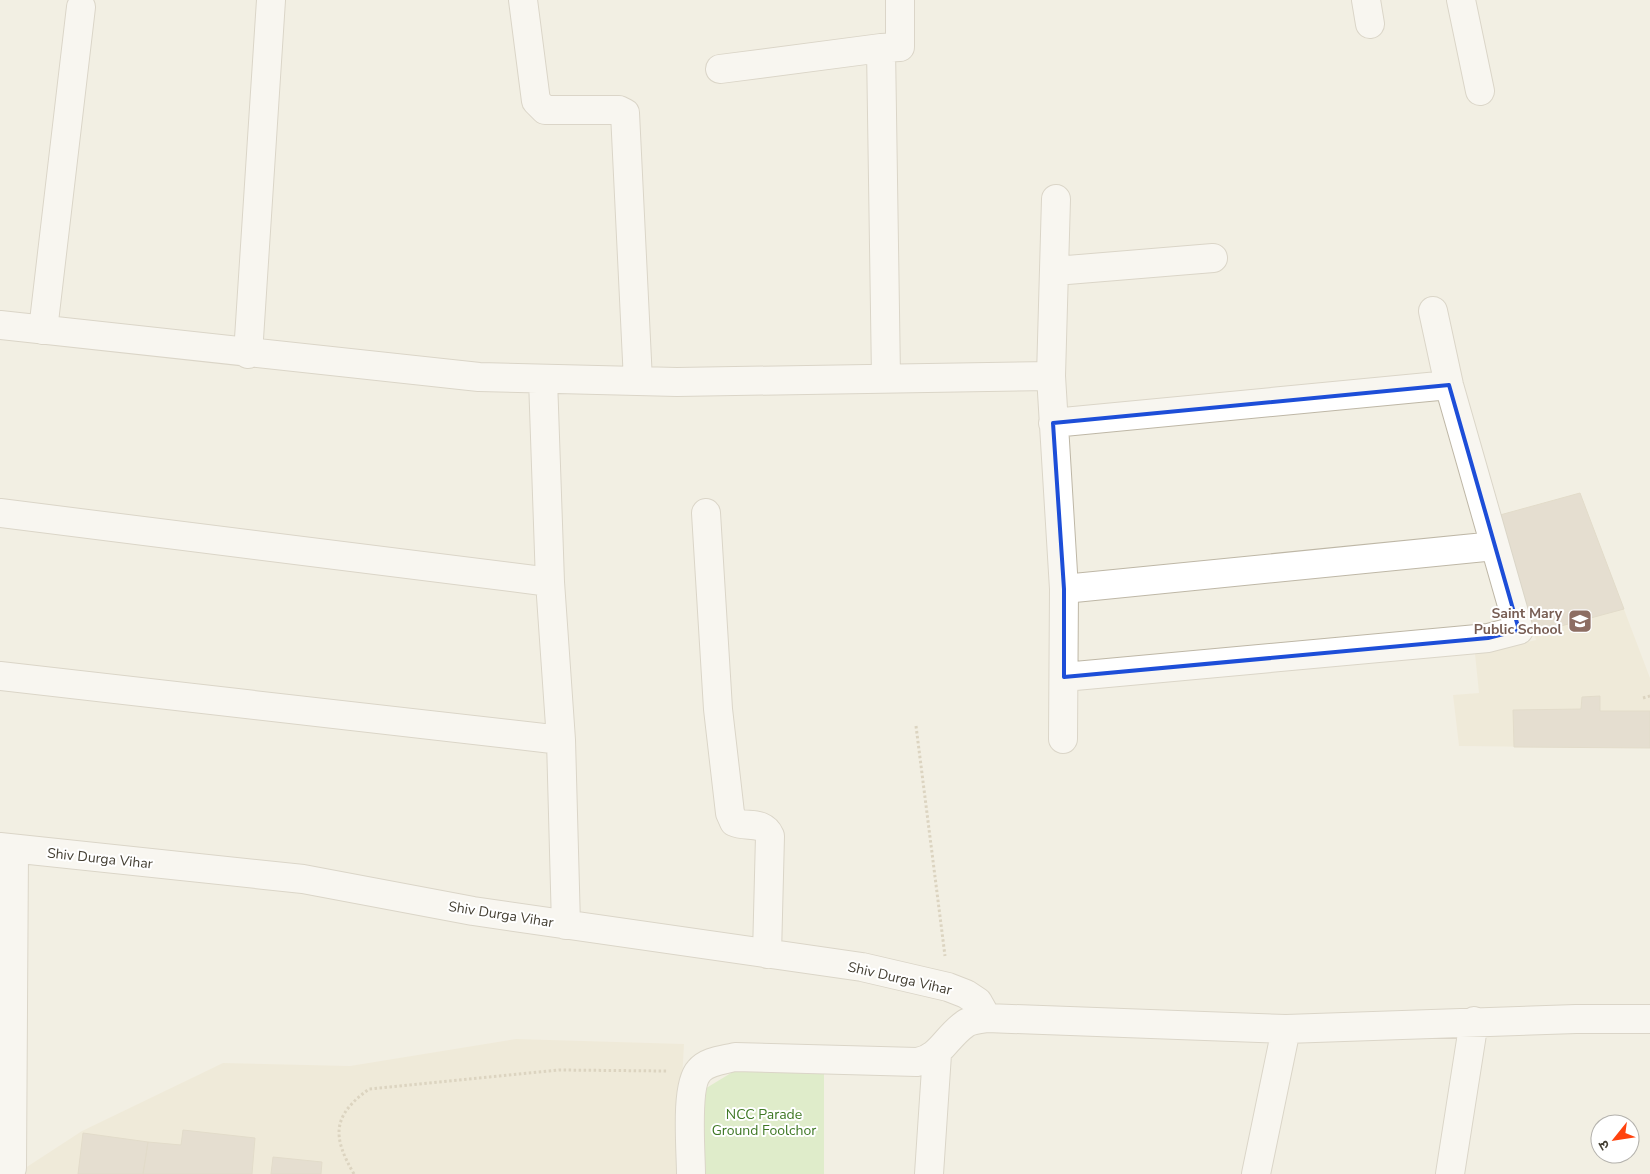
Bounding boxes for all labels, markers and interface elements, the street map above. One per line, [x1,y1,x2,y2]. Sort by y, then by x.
place label: Saint Mary Public School [1474,604,1563,639]
school or university icon: Saint Mary Public School [1567,608,1593,634]
street label: Shiv Durga Vihar [46,843,154,874]
street label: Shiv Durga Vihar [447,897,555,932]
street label: Shiv Durga Vihar [846,957,954,1000]
park label: NCC Parade Ground Foolchor [712,1105,816,1140]
north arrow [1590,1114,1640,1164]
text: उ [1593,1136,1614,1154]

